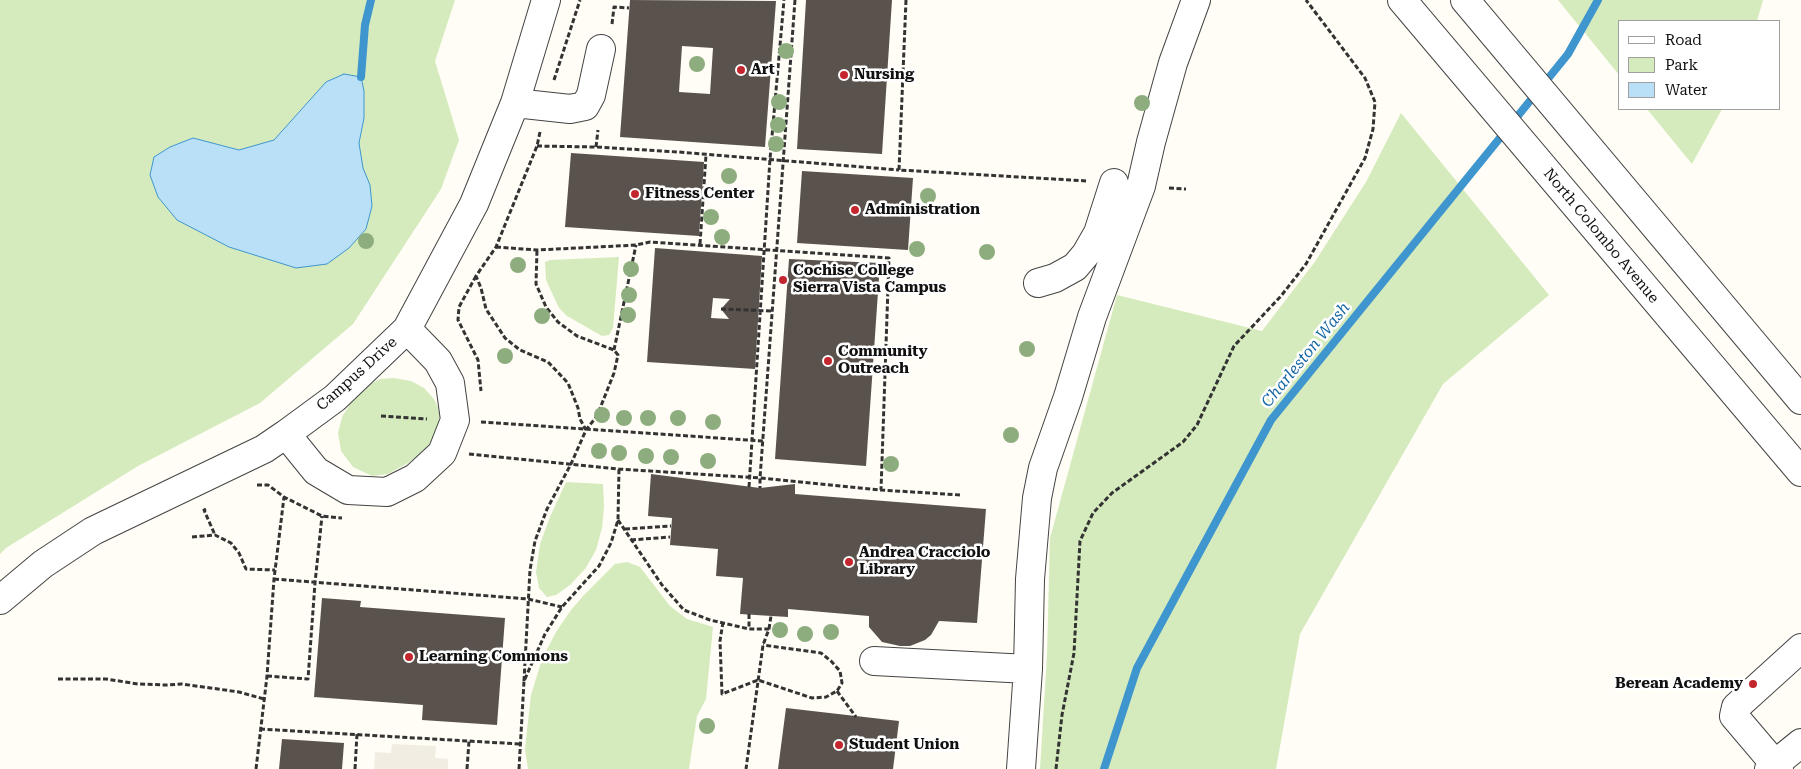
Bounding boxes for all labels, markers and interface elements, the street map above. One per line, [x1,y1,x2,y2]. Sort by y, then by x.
legend [1618,20,1781,110]
text: Road [1665,31,1702,49]
text: Park [1665,56,1698,74]
place label: Art [751,61,775,79]
marker: Art [735,64,747,76]
place label: Nursing [854,66,914,84]
marker: Nursing [838,69,850,81]
text: Water [1665,81,1707,99]
street label: North Colombo Avenue [1539,165,1663,307]
place label: Fitness Center [645,185,755,203]
marker: Fitness Center [629,188,641,200]
place label: Administration [865,201,980,219]
marker: Administration [849,204,861,216]
place label: Cochise College Sierra Vista Campus [793,262,946,297]
marker: Cochise College Sierra Vista Campus [777,274,789,286]
water label: Charleston Wash [1258,299,1354,411]
street label: Campus Drive [313,333,401,415]
place label: Community Outreach [838,343,927,378]
marker: Community Outreach [822,355,834,367]
place label: Andrea Cracciolo Library [859,544,991,579]
marker: Andrea Cracciolo Library [843,556,855,568]
place label: Learning Commons [419,648,568,666]
marker: Learning Commons [403,651,415,663]
place label: Berean Academy [1615,675,1743,693]
marker: Berean Academy [1747,678,1759,690]
place label: Student Union [849,736,959,754]
marker: Student Union [833,739,845,751]

